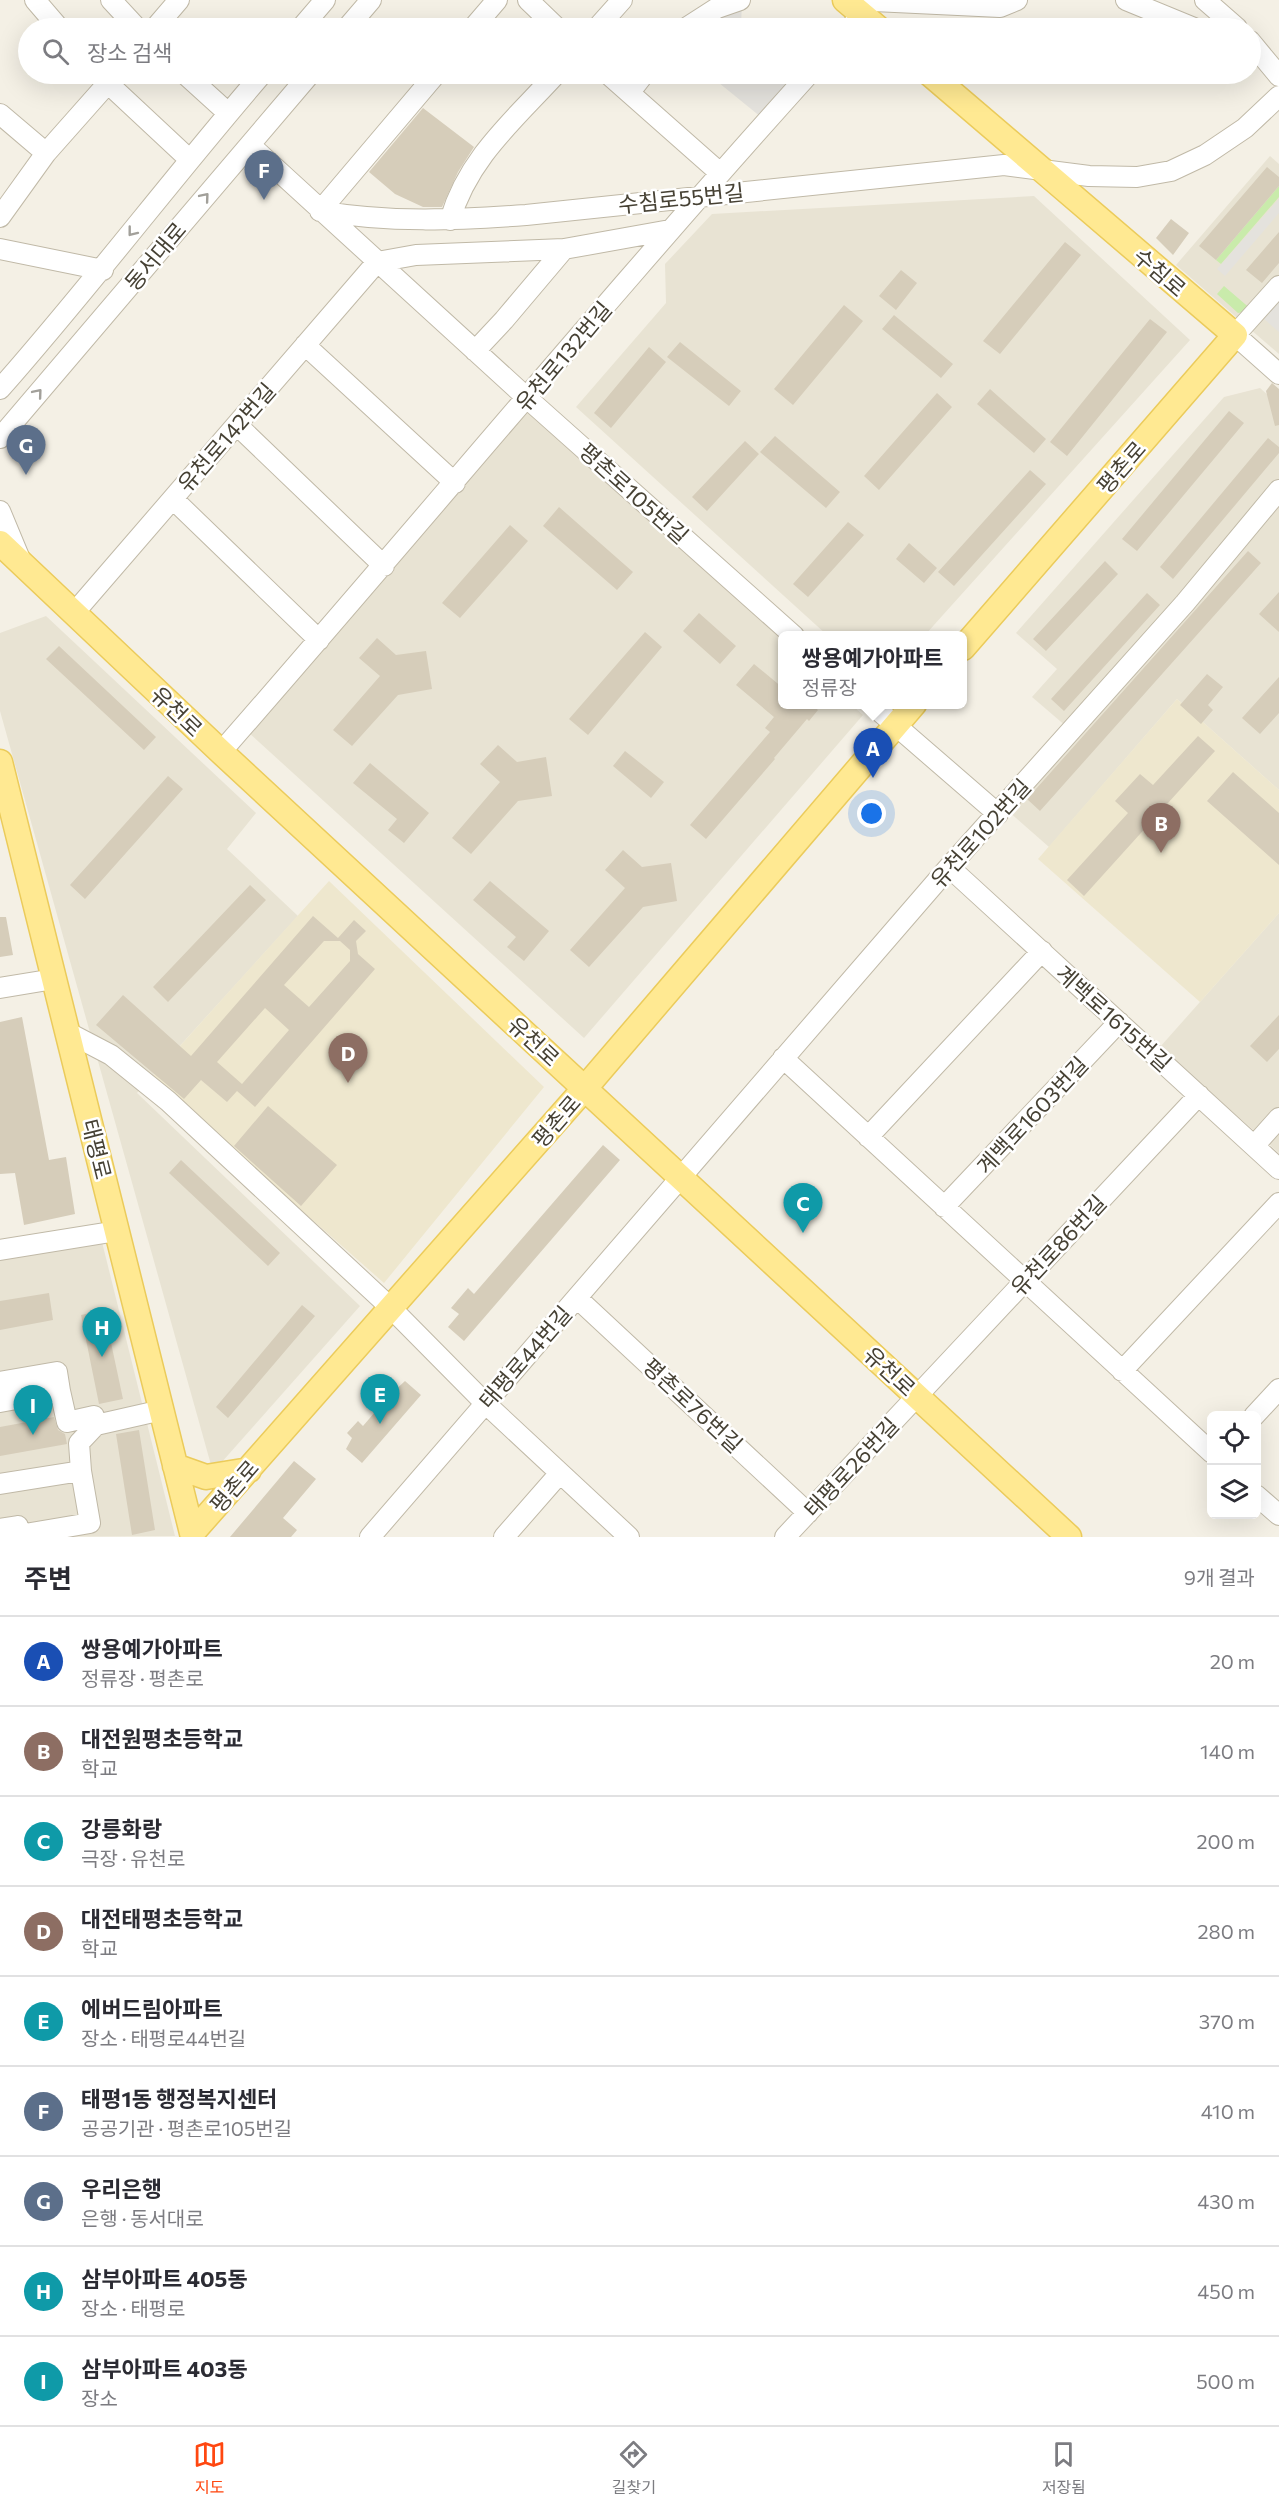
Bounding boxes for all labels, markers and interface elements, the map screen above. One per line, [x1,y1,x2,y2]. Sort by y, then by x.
search box [18,18,1261,84]
icon: search [39,35,72,68]
text: 장소 검색 [87,39,172,66]
pin: F [244,150,284,200]
street label: 수침로55번길 [617,178,745,218]
one-way arrow [198,193,209,204]
street label: 동서대로 [119,216,191,296]
one-way arrow [128,226,139,237]
street label: 수침로 [1128,242,1192,302]
street label: 유천로132번길 [509,296,617,416]
street label: 유천로142번길 [171,377,281,497]
one-way arrow [31,389,42,400]
pin: G [6,426,46,475]
street label: 평촌로 [1091,435,1151,499]
street label: 평촌로105번길 [574,437,694,549]
popup [778,631,967,709]
text: 쌍용예가아파트 [802,644,943,671]
text: 정류장 [802,675,857,699]
street label: 유천로 [146,680,208,742]
pin: A [854,728,892,778]
street label: 유천로102번길 [924,773,1036,893]
your location [857,799,886,828]
pin: B [1142,804,1180,853]
street label: 계백로1615번길 [1051,959,1177,1077]
street label: 유천로 [503,1010,565,1072]
pin: D [328,1034,368,1083]
street label: 계백로1603번길 [971,1051,1093,1179]
street label: 평촌로 [526,1089,586,1153]
street label: 태평로 [77,1116,117,1182]
pin: C [784,1184,822,1233]
street label: 유천로86번길 [1005,1189,1111,1301]
street label: 태평로44번길 [473,1300,577,1414]
pin: H [82,1308,122,1357]
street label: 유천로 [859,1340,921,1402]
street label: 평촌로76번길 [638,1352,748,1458]
pin: E [360,1374,400,1424]
pin: I [14,1386,52,1435]
street label: 태평로26번길 [798,1411,904,1523]
map controls [1207,1411,1261,1519]
button: locate [1207,1411,1261,1465]
street label: 평촌로 [204,1454,264,1518]
button: layers [1207,1465,1261,1519]
text: 주변 [24,1562,72,1593]
text: 9개 결과 [1184,1565,1255,1589]
text: 쌍용예가아파트 [81,1635,223,1662]
text: A [36,1649,51,1673]
text: 20 m [1210,1649,1255,1673]
text: 정류장 · 평촌로 [81,1666,204,1690]
text: 대전원평초등학교 [81,1725,243,1752]
text: B [37,1739,50,1763]
text: 140 m [1200,1739,1255,1763]
text: 학교 [81,1756,118,1780]
text: 강릉화랑 [81,1815,162,1842]
text: C [37,1829,50,1853]
text: 200 m [1197,1829,1255,1853]
text: 극장 · 유천로 [81,1846,185,1870]
text: 대전태평초등학교 [81,1905,243,1932]
text: D [36,1919,51,1943]
text: 280 m [1197,1919,1255,1943]
text: 학교 [81,1936,118,1960]
text: 에버드림아파트 [81,1995,223,2022]
text: E [38,2009,49,2033]
text: 370 m [1199,2009,1255,2033]
text: 장소 · 태평로44번길 [81,2026,246,2050]
text: 태평1동 행정복지센터 [81,2085,277,2112]
text: F [38,2099,49,2123]
text: 410 m [1201,2099,1255,2123]
text: 공공기관 · 평촌로105번길 [81,2116,292,2140]
text: 우리은행 [81,2175,162,2202]
text: G [36,2189,51,2213]
text: 430 m [1197,2189,1255,2213]
text: 은행 · 동서대로 [81,2206,204,2230]
text: 삼부아파트 405동 [81,2265,248,2292]
text: H [36,2279,51,2303]
text: 450 m [1197,2279,1255,2303]
text: 장소 · 태평로 [81,2296,185,2320]
text: 삼부아파트 403동 [81,2355,247,2382]
text: I [40,2369,47,2393]
text: 500 m [1196,2369,1255,2393]
text: 장소 [81,2386,118,2410]
tab: 지도 [193,2438,226,2498]
tab: 길찾기 [612,2438,656,2498]
tab: 저장됨 [1042,2438,1086,2498]

